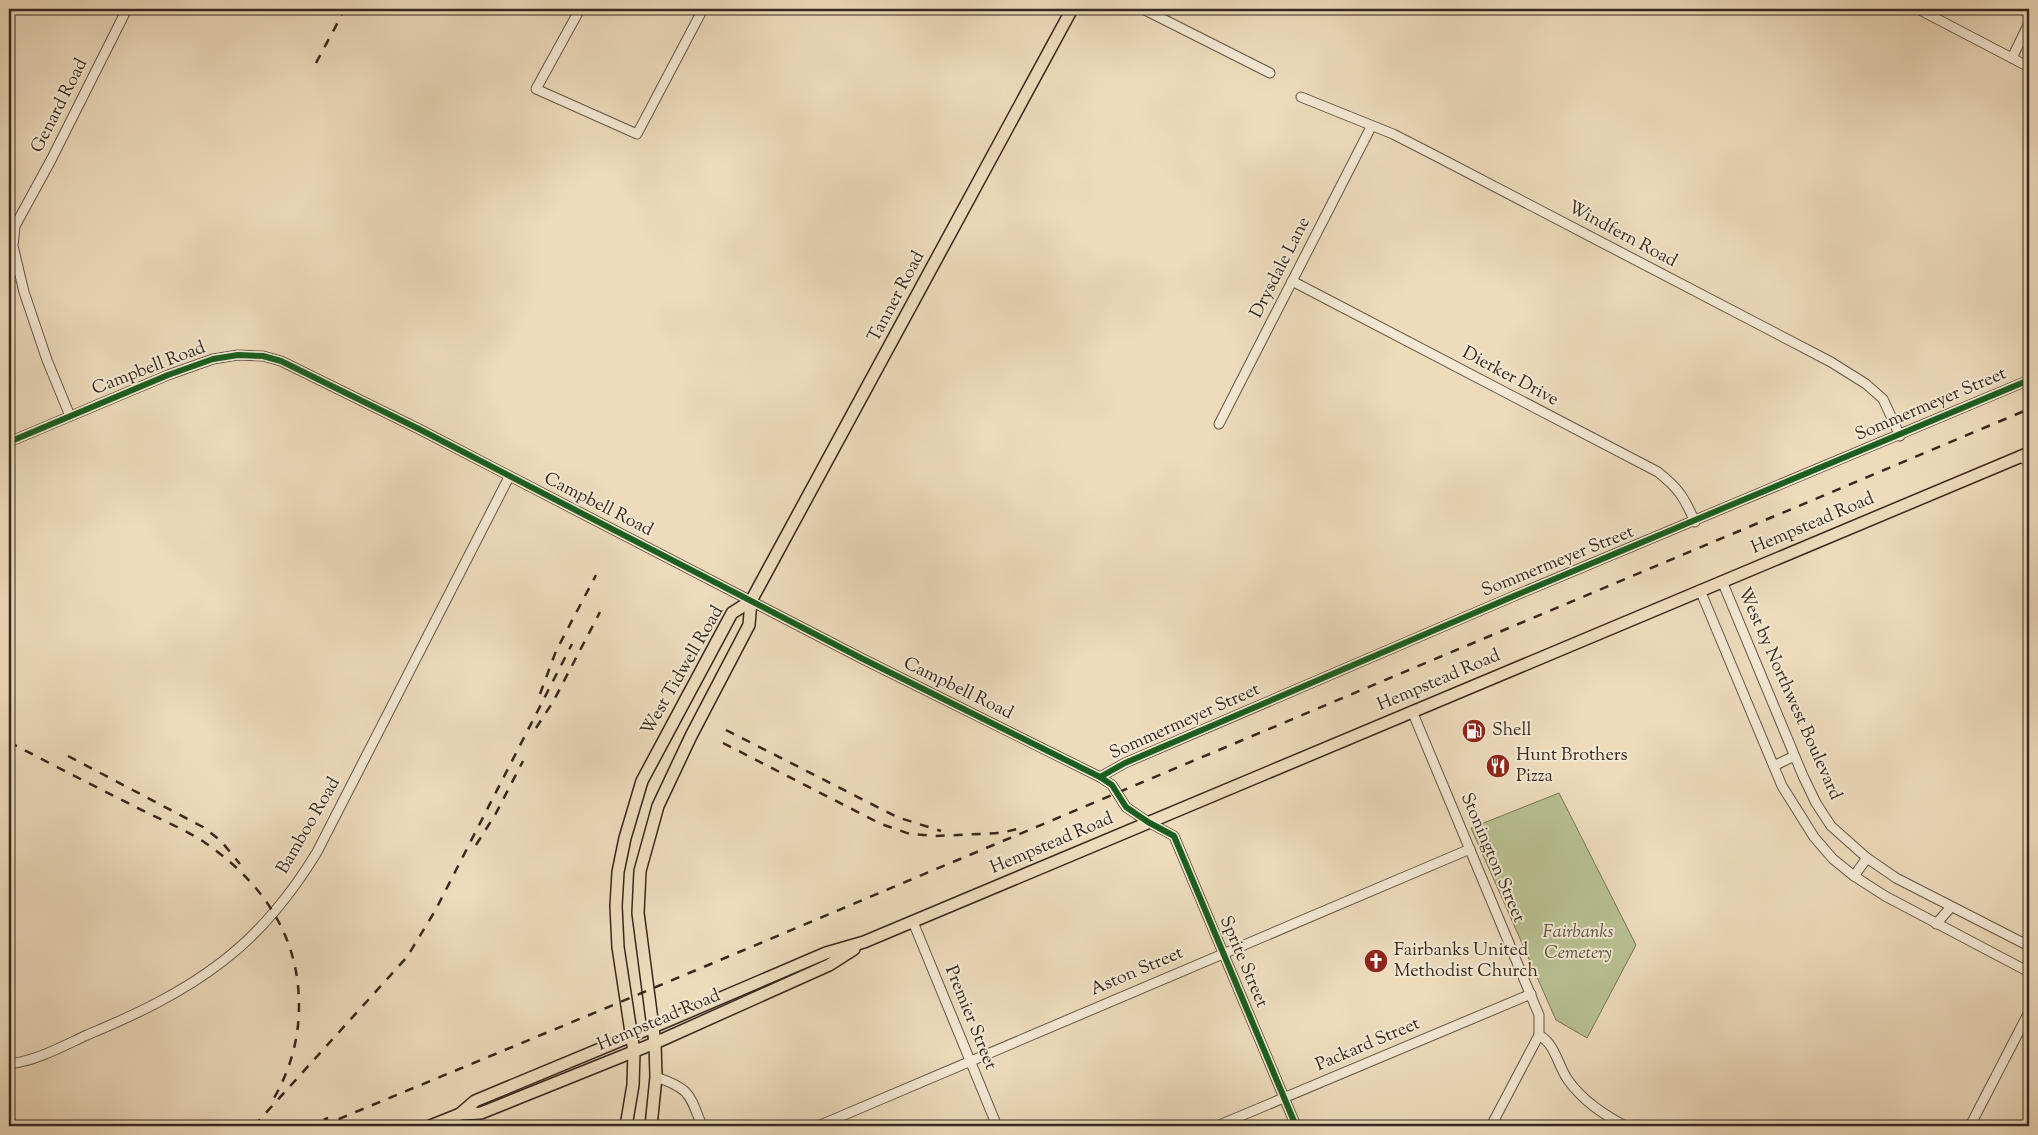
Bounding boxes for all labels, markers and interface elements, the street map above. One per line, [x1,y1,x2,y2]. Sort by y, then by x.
street label: Genard Road [25,54,95,158]
street label: Windfern Road [1563,195,1681,275]
street label: Drysdale Lane [1244,213,1318,323]
street label: Tanner Road [862,247,932,347]
street label: Campbell Road [89,335,209,403]
street label: Dierker Drive [1457,341,1563,413]
street label: Sommermeyer Street [1851,361,2011,449]
street label: Campbell Road [539,466,657,544]
street label: Hempstead Road [1747,486,1879,562]
street label: Sommermeyer Street [1478,520,1638,604]
street label: West by Northwest Boulevard [1730,583,1848,805]
street label: West Tidwell Road [635,601,731,741]
street label: Hempstead Road [1373,643,1505,719]
street label: Campbell Road [899,651,1017,727]
street label: Sommermeyer Street [1106,677,1264,767]
fuel station icon: Shell [1461,718,1487,744]
place label: Shell [1492,718,1531,744]
place label: Hunt Brothers Pizza [1516,743,1628,790]
restaurant icon: Hunt Brothers Pizza [1485,753,1511,779]
street label: Bamboo Road [271,773,347,879]
street label: Stonington Street [1453,789,1531,927]
street label: Hempstead Road [986,806,1118,882]
street label: Sprite Street [1212,912,1274,1012]
park label: Fairbanks Cemetery [1542,920,1614,967]
place label: Fairbanks United Methodist Church [1394,938,1538,985]
street label: Aston Street [1087,941,1187,1003]
church icon: Fairbanks United Methodist Church [1363,948,1389,974]
street label: Premier Street [937,962,1003,1074]
street label: Hempstead Road [593,983,725,1059]
street label: Packard Street [1312,1011,1424,1079]

